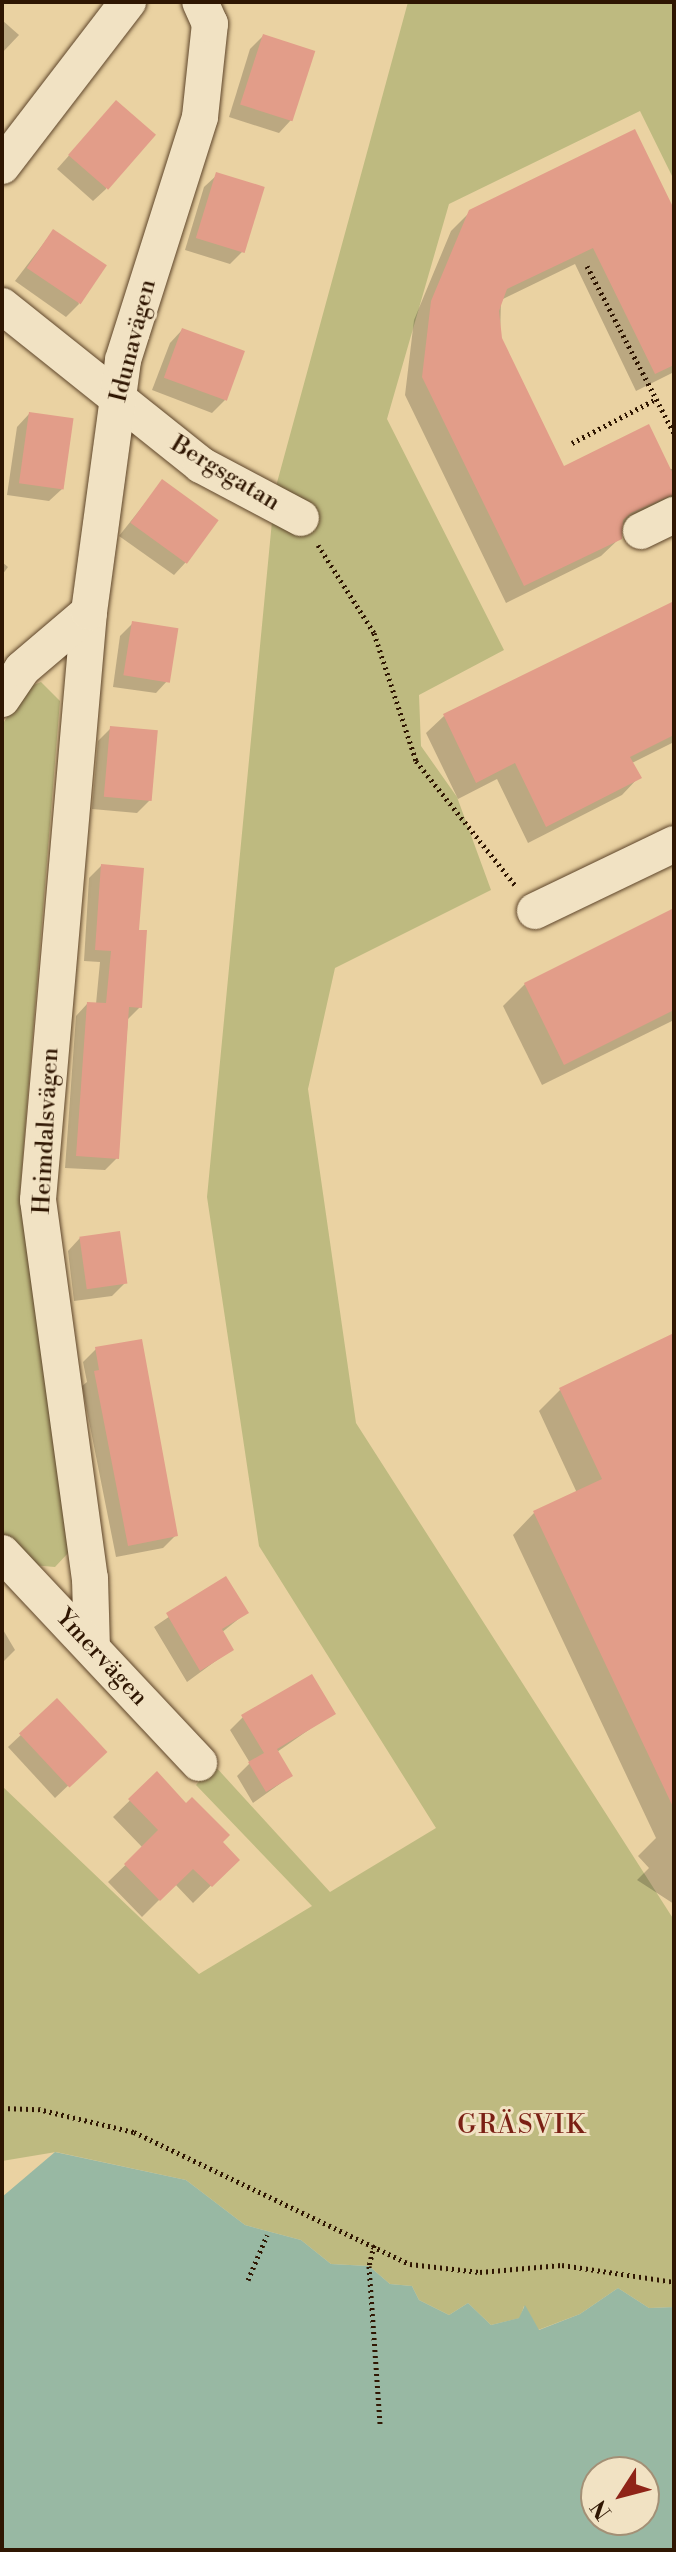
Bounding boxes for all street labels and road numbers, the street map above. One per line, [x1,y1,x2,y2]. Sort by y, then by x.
street label: Idunavägen [105,277,163,405]
street label: Bergsgatan [165,430,285,518]
street label: Heimdalsvägen [28,1047,66,1215]
street label: Ymervägen [49,1604,153,1712]

